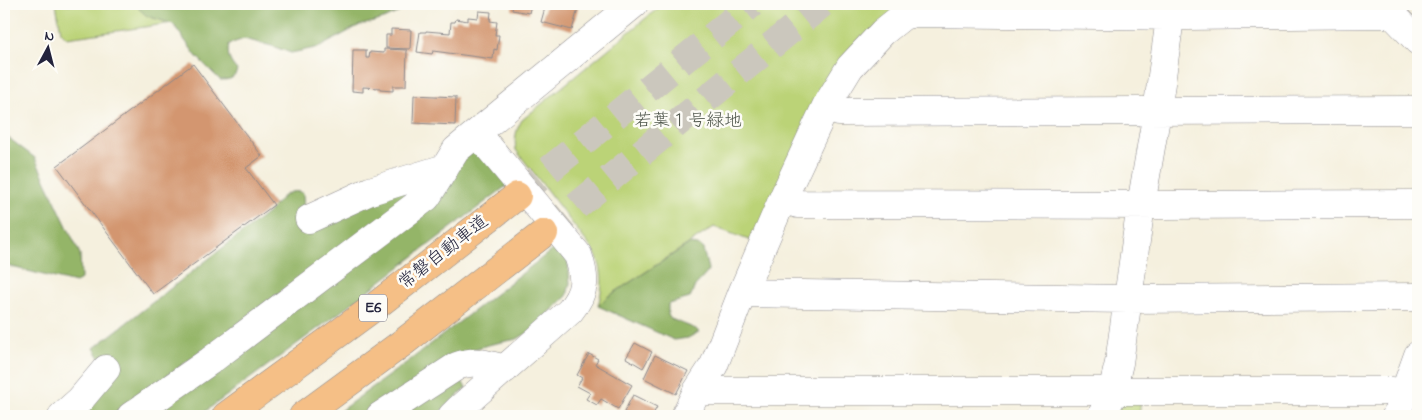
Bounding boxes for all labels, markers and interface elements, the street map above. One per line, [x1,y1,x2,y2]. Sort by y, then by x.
north arrow [22,22,72,72]
text: N [43,26,55,48]
park label: 若葉１号緑地 [634,109,742,135]
street label: 常磐自動車道 [393,210,495,296]
road number: E6 [359,294,387,322]

